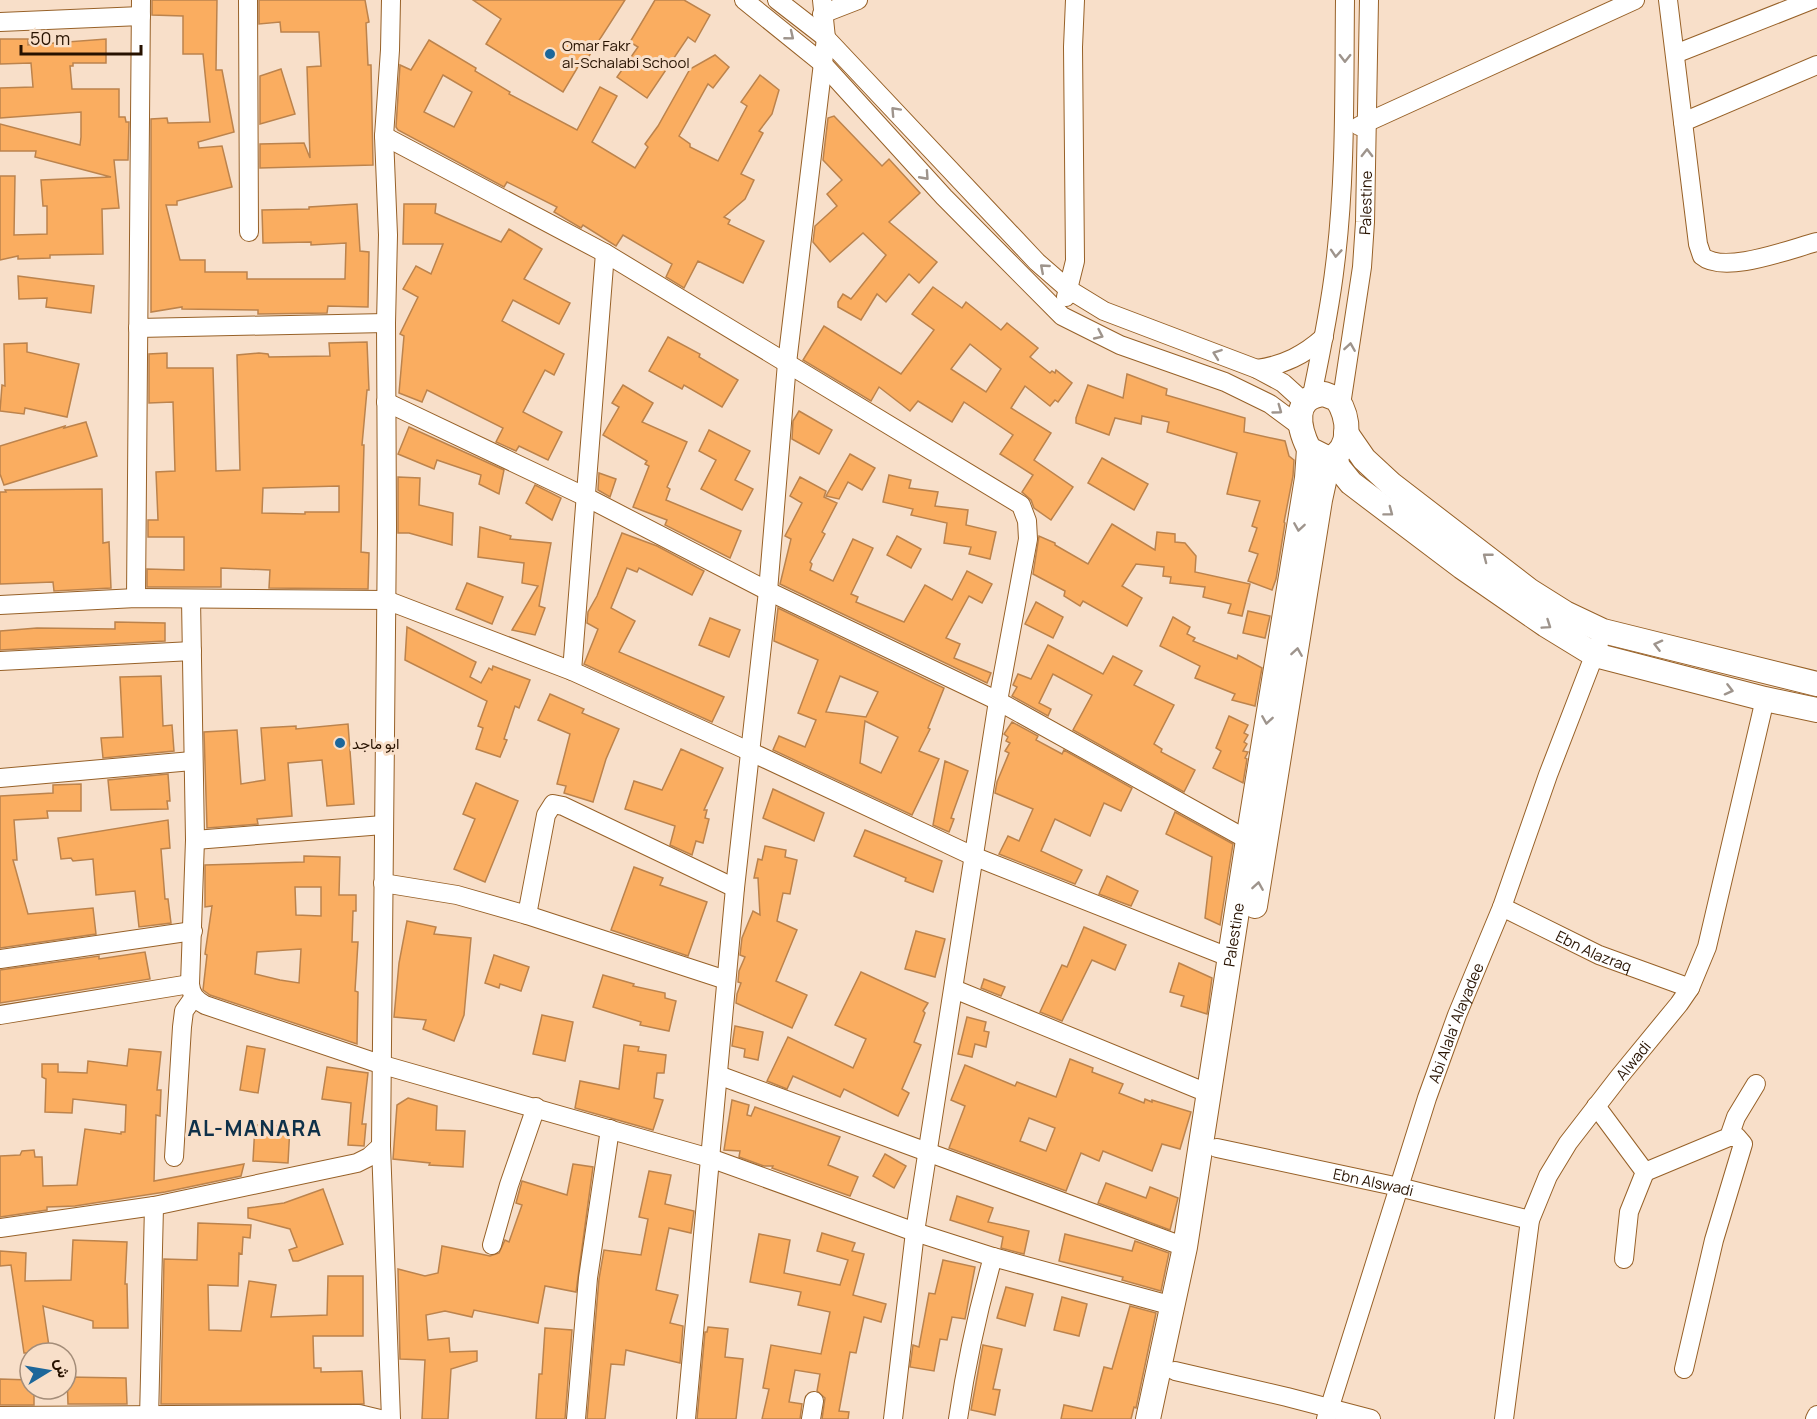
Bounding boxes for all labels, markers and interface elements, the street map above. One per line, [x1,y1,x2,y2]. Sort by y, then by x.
scale bar [21,18,141,56]
text: 50 m [30,26,70,50]
one-way arrow [783,29,794,40]
place label: Omar Fakr al-Schalabi School [562,35,690,73]
marker: Omar Fakr al-Schalabi School [543,47,557,61]
one-way arrow [1338,54,1351,63]
one-way arrow [891,108,902,118]
one-way arrow [1361,148,1373,157]
one-way arrow [918,169,929,180]
street label: Palestine [1354,170,1376,236]
one-way arrow [1330,249,1343,258]
one-way arrow [1040,264,1051,275]
one-way arrow [1092,328,1103,340]
one-way arrow [1343,342,1355,351]
one-way arrow [1212,348,1223,361]
one-way arrow [1272,403,1283,414]
one-way arrow [1382,504,1393,515]
one-way arrow [1293,522,1306,532]
one-way arrow [1483,554,1494,565]
one-way arrow [1541,618,1551,630]
one-way arrow [1653,640,1663,653]
one-way arrow [1290,648,1303,658]
one-way arrow [1724,682,1734,695]
one-way arrow [1262,715,1274,724]
place label: ابو ماجد [352,733,400,754]
marker: ابو ماجد [333,736,347,750]
one-way arrow [1251,881,1264,891]
street label: Palestine [1218,901,1249,968]
street label: Ebn Alazraq [1552,925,1635,977]
street label: Abi Alala' Alayadee [1423,959,1488,1086]
street label: Alwadi [1610,1036,1655,1084]
district label: AL-MANARA [187,1114,323,1142]
street label: Ebn Alswadi [1331,1163,1416,1201]
north arrow [18,1341,78,1401]
text: ش [50,1357,75,1380]

